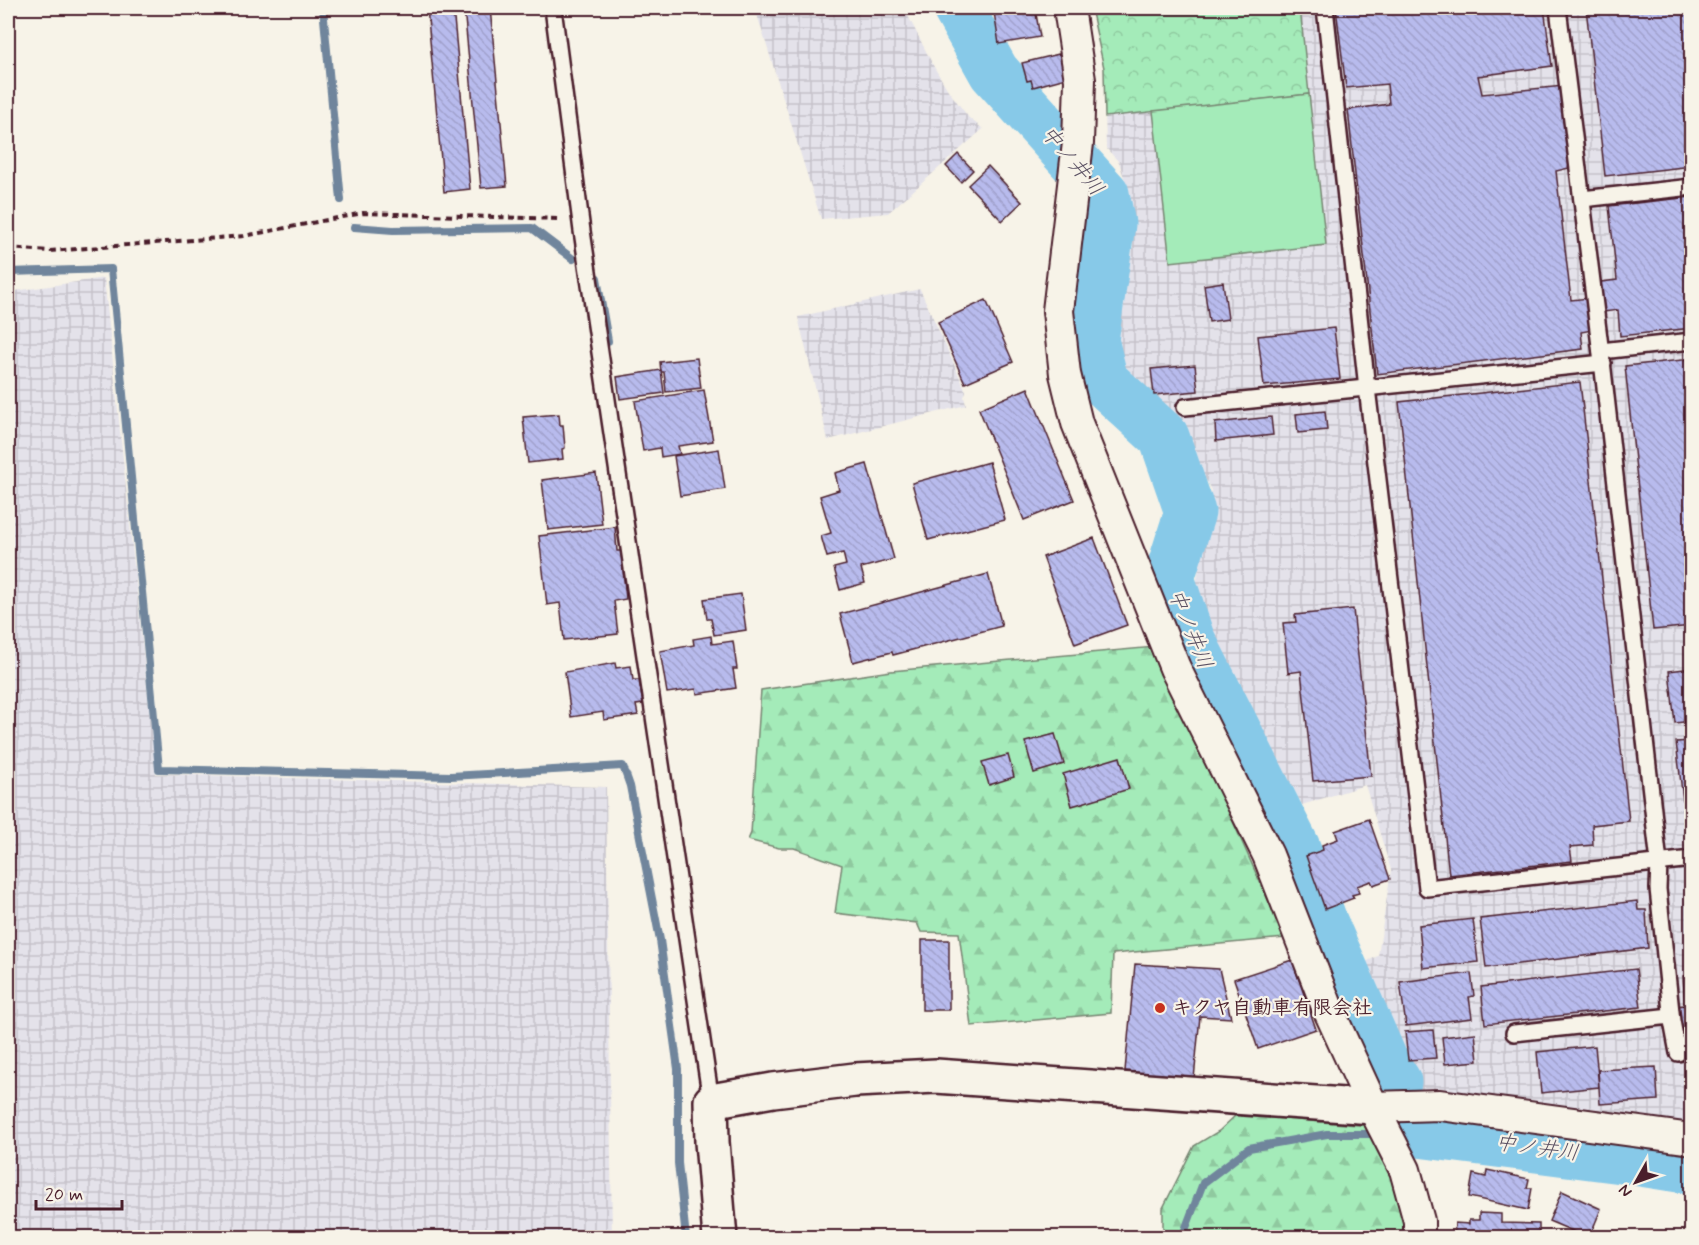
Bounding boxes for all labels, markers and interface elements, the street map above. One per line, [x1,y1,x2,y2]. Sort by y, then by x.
water label: 中ノ井川 [1034,120,1110,202]
water label: 中ノ井川 [1161,585,1219,673]
place label: キクヤ自動車有限会社 [1172,995,1372,1022]
marker: キクヤ自動車有限会社 [1153,1001,1167,1015]
water label: 中ノ井川 [1493,1128,1581,1168]
north arrow [1606,1152,1666,1212]
scale bar [36,1173,122,1211]
text: N [1614,1180,1637,1202]
text: 20 m [45,1183,83,1207]

